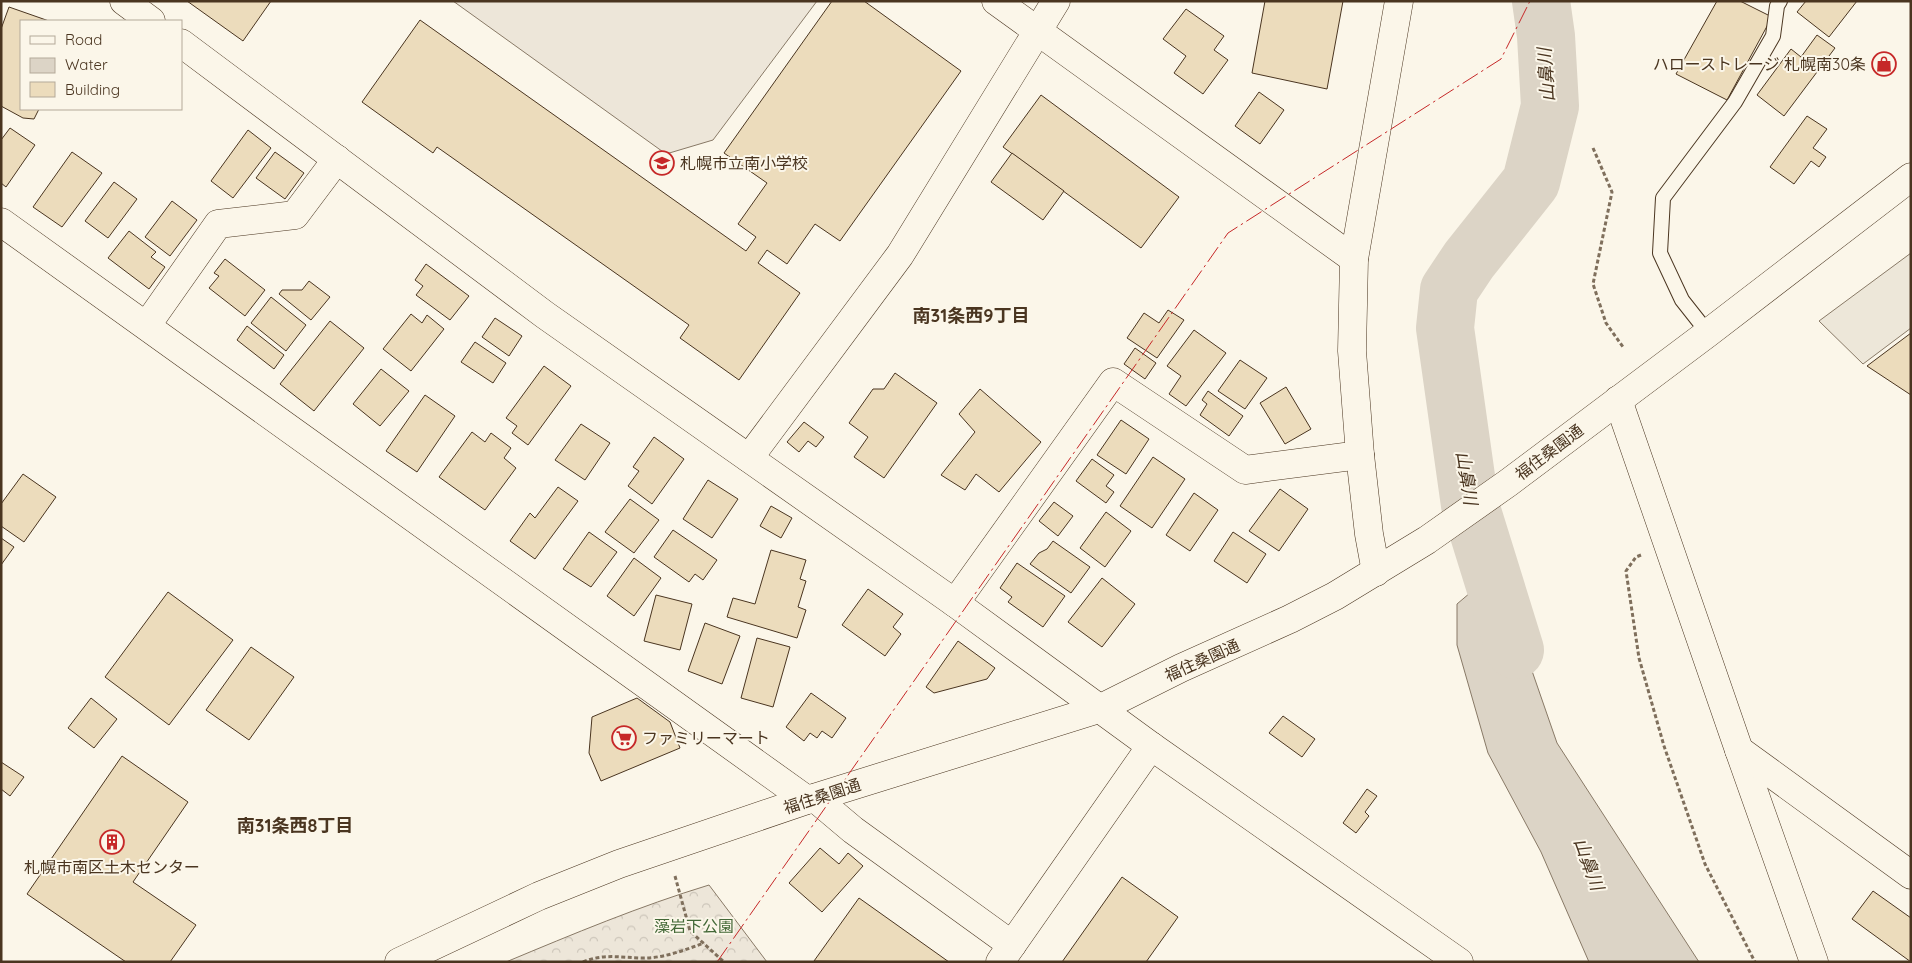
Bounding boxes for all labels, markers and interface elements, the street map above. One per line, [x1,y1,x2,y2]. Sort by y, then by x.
legend [20,20,182,110]
text: Road [65,30,102,49]
water label: 山鼻川 [1533,45,1559,103]
shop icon: ハローストレージ 札幌南30条 [1871,51,1897,77]
place label: ハローストレージ 札幌南30条 [1653,54,1866,74]
text: Water [65,55,108,74]
text: Building [65,80,120,99]
school or university icon: 札幌市立南小学校 [649,150,675,176]
place label: 札幌市立南小学校 [680,153,808,173]
district label: 南31条西9丁目 [913,304,1029,327]
street label: 福住桑園通 [1511,420,1587,484]
water label: 山鼻川 [1451,450,1483,508]
street label: 福住桑園通 [1161,635,1243,685]
supermarket icon: ファミリーマート [611,725,637,751]
place label: ファミリーマート [642,728,770,748]
street label: 福住桑園通 [781,774,863,818]
district label: 南31条西8丁目 [237,814,353,837]
building icon: 札幌市南区土木センター [99,829,125,855]
water label: 山鼻川 [1569,835,1610,895]
place label: 札幌市南区土木センター [24,857,200,877]
park label: 藻岩下公園 [654,916,734,936]

